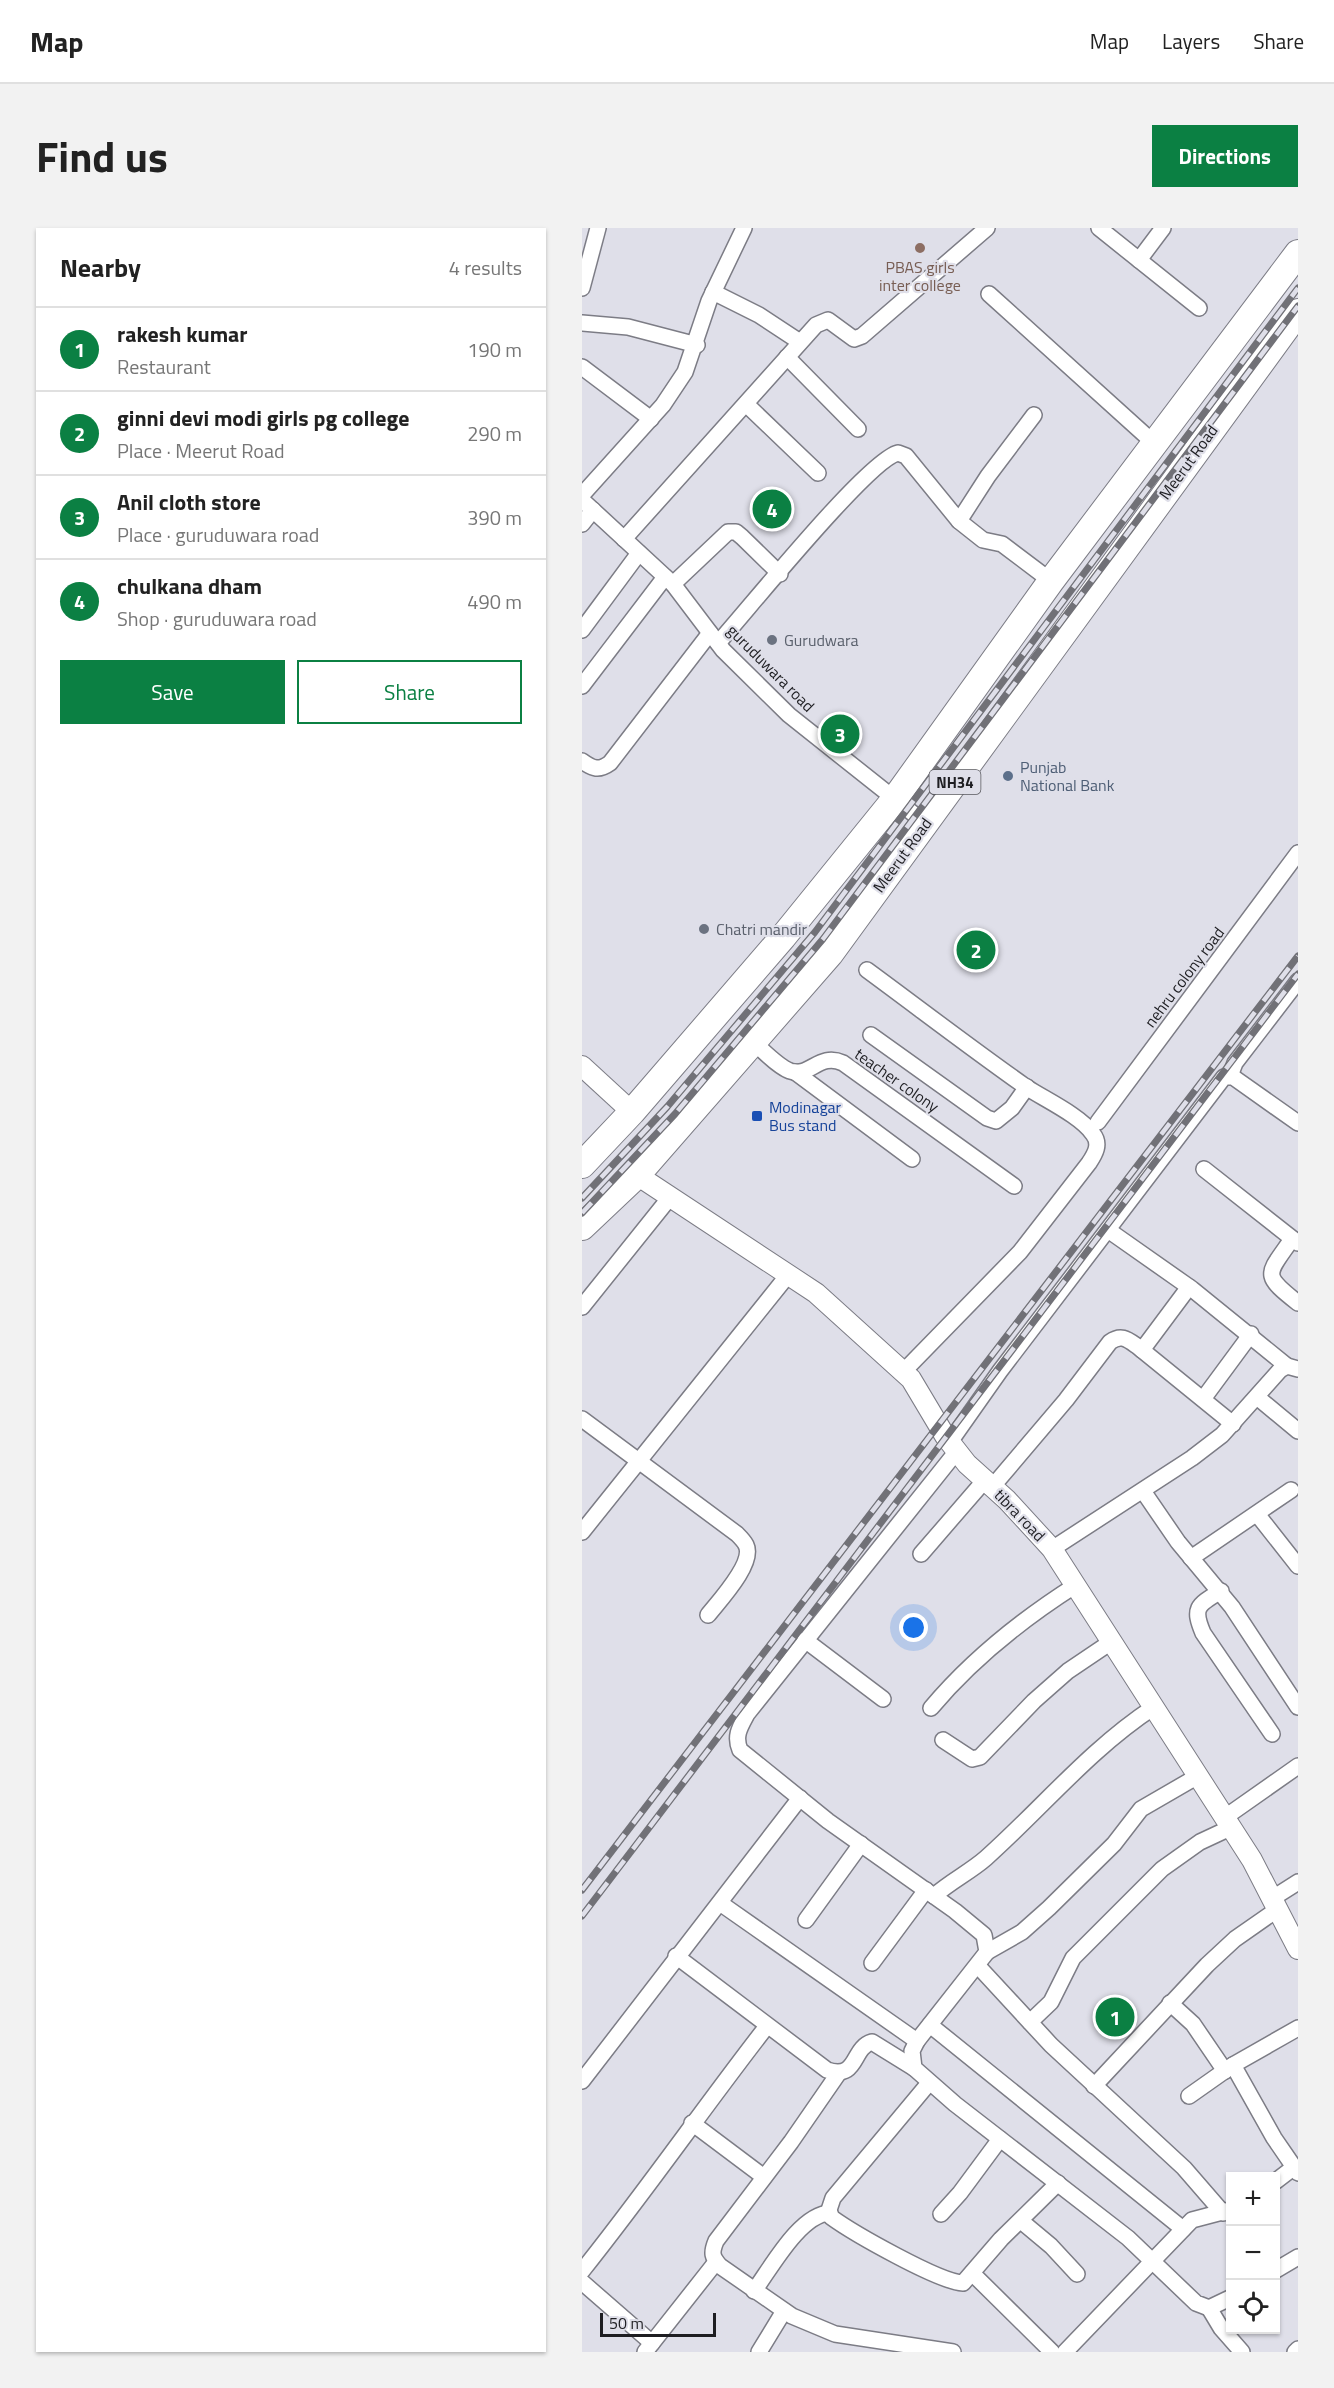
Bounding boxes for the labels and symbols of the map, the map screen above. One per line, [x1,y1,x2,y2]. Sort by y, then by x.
marker: PBAS girls inter college [913,241,927,255]
place label: PBAS girls inter college [879,255,961,297]
street label: Meerut Road [1153,420,1223,504]
pin: 4 [752,486,792,532]
street label: guruduwara road [722,619,820,717]
place label: Gurudwara [784,628,859,652]
marker: Gurudwara [765,633,779,647]
pin: 3 [820,712,860,756]
place label: Punjab National Bank [1020,755,1115,797]
marker: Punjab National Bank [1001,769,1015,783]
road number: NH34 [930,770,980,794]
street label: Meerut Road [867,813,937,897]
place label: Chatri mandir [716,917,807,941]
marker: Chatri mandir [697,922,711,936]
street label: nehru colony road [1138,922,1230,1032]
pin: 2 [956,928,996,972]
street label: teacher colony [850,1042,944,1118]
place label: Modinagar Bus stand [769,1095,842,1137]
marker: Modinagar Bus stand [750,1109,764,1123]
street label: tibra road [989,1483,1051,1547]
your location [899,1613,928,1642]
pin: 1 [1096,1994,1134,2040]
scale bar [600,2310,716,2338]

